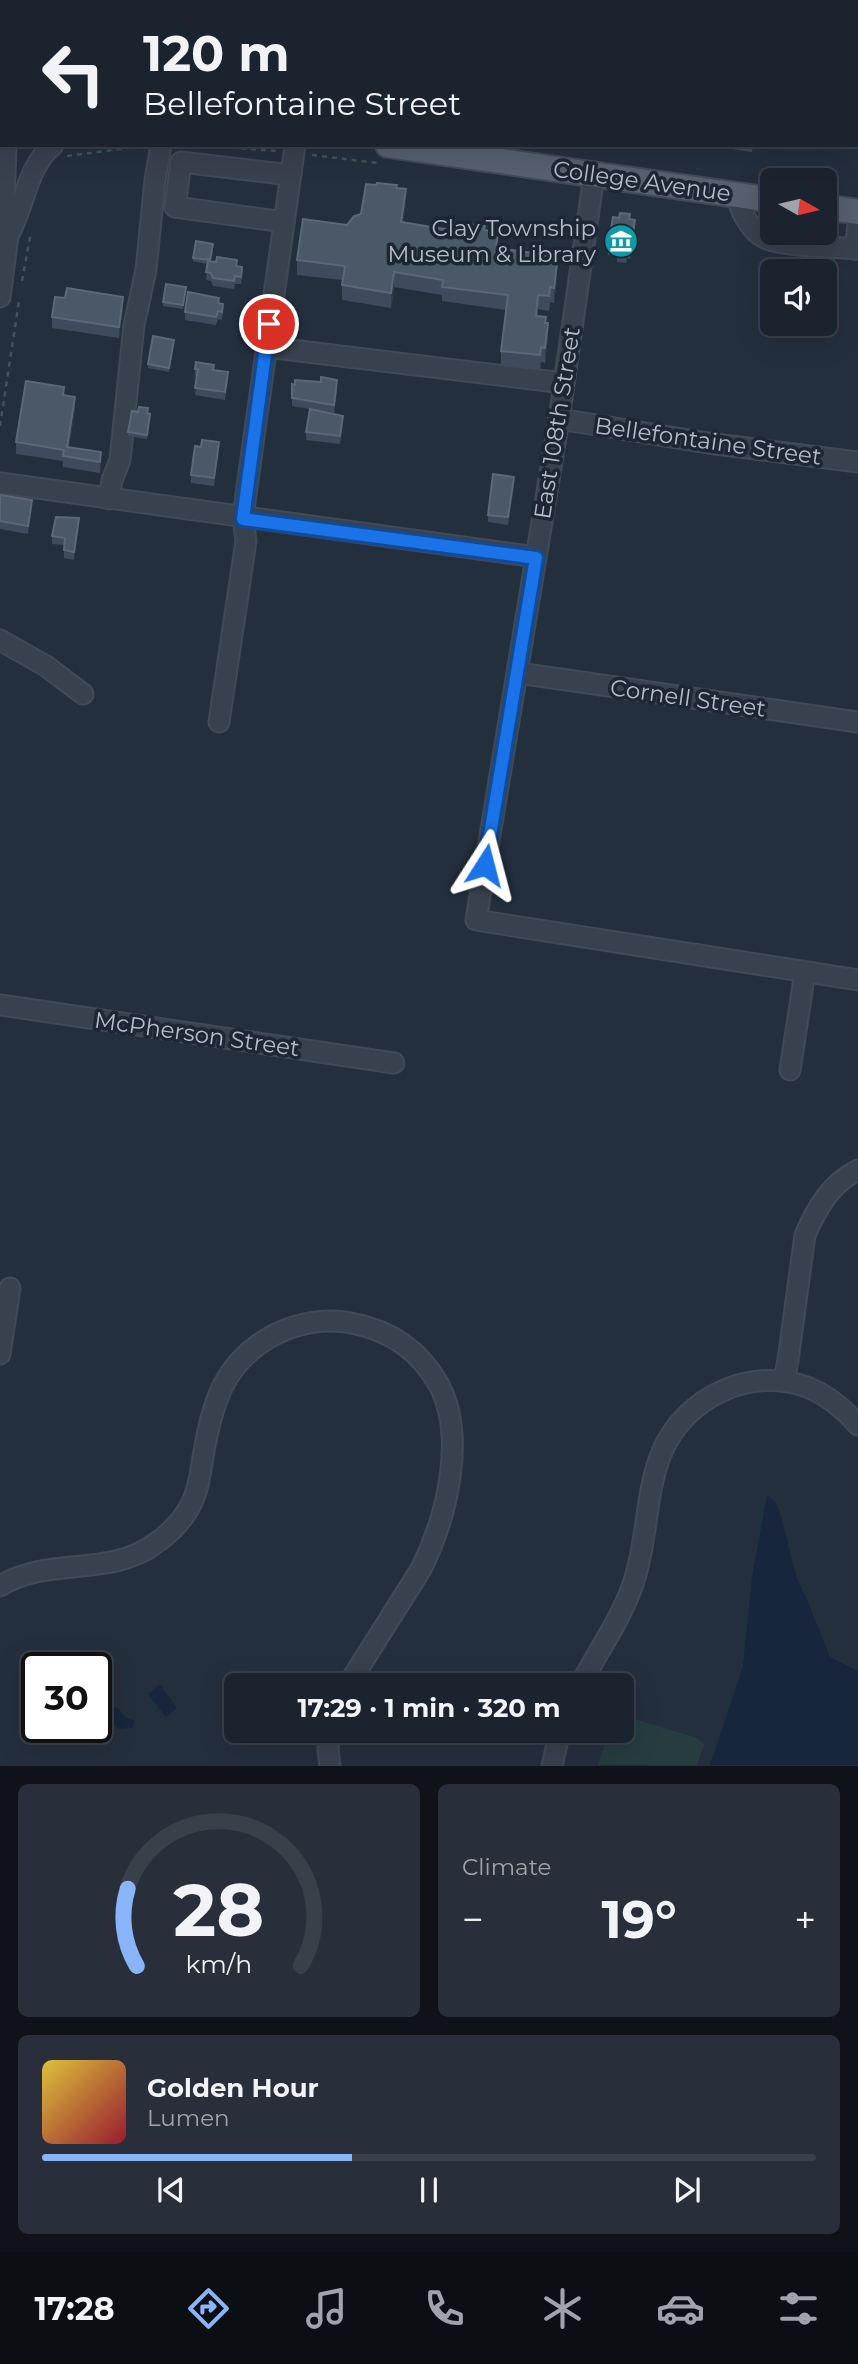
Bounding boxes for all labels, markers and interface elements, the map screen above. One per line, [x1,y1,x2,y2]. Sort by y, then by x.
text: 120 m [143,24,290,83]
icon: left [28,28,119,119]
text: Bellefontaine Street [143,84,461,123]
street label: College Avenue [551,155,733,207]
north arrow [760,168,836,245]
map controls [760,168,837,336]
place label: Clay Township Museum & Library [387,214,597,268]
museum icon: Clay Township Museum & Library [602,222,640,260]
button: sound [760,259,837,336]
pin [239,294,299,354]
icon: arrive [250,305,288,343]
street label: East 108th Street [528,325,586,521]
street label: Bellefontaine Street [593,411,823,471]
street label: Cornell Street [608,673,768,723]
position arrow [448,828,522,902]
street label: McPherson Street [93,1006,301,1062]
speed limit sign: 30 [21,1652,112,1743]
text: 17:29 · 1 min · 320 m [297,1692,561,1724]
text: Climate [462,1853,551,1881]
text: 28 [174,1867,265,1955]
text: 19° [601,1888,677,1951]
text: − [462,1896,484,1943]
text: + [794,1896,816,1943]
text: km/h [186,1949,252,1979]
text: Golden Hour [147,2072,319,2104]
text: Lumen [147,2104,230,2132]
icon: previous [152,2171,190,2209]
icon: pause [410,2171,448,2209]
icon: next [668,2171,706,2209]
icon: directions [184,2284,233,2333]
icon: music [302,2284,351,2333]
icon: phone [420,2284,469,2333]
icon: climate [538,2284,587,2333]
icon: car [656,2284,705,2333]
icon: filters [774,2284,823,2333]
text: 17:28 [35,2289,115,2328]

